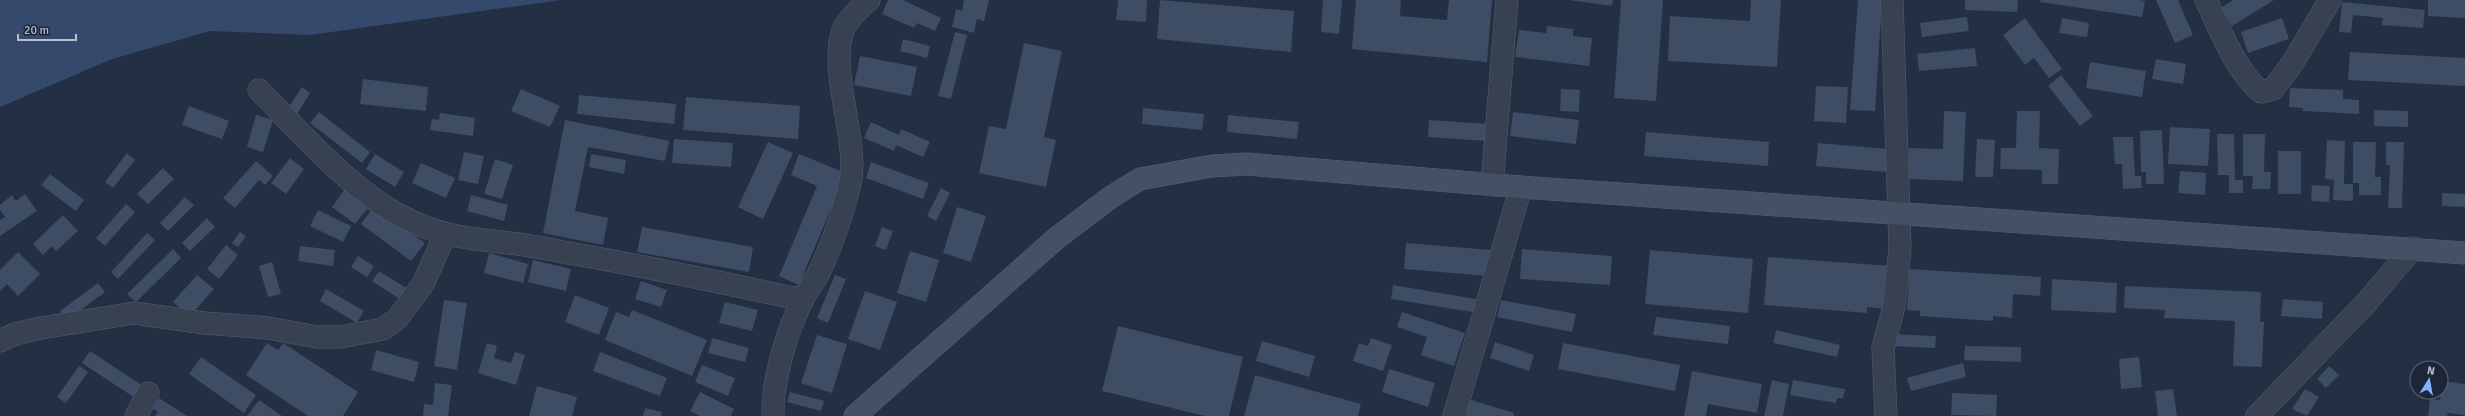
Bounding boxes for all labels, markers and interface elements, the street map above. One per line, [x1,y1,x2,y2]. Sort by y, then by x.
scale bar [18,16,76,42]
text: 20 m [24,23,49,38]
north arrow [2409,360,2449,400]
text: N [2426,364,2436,378]

